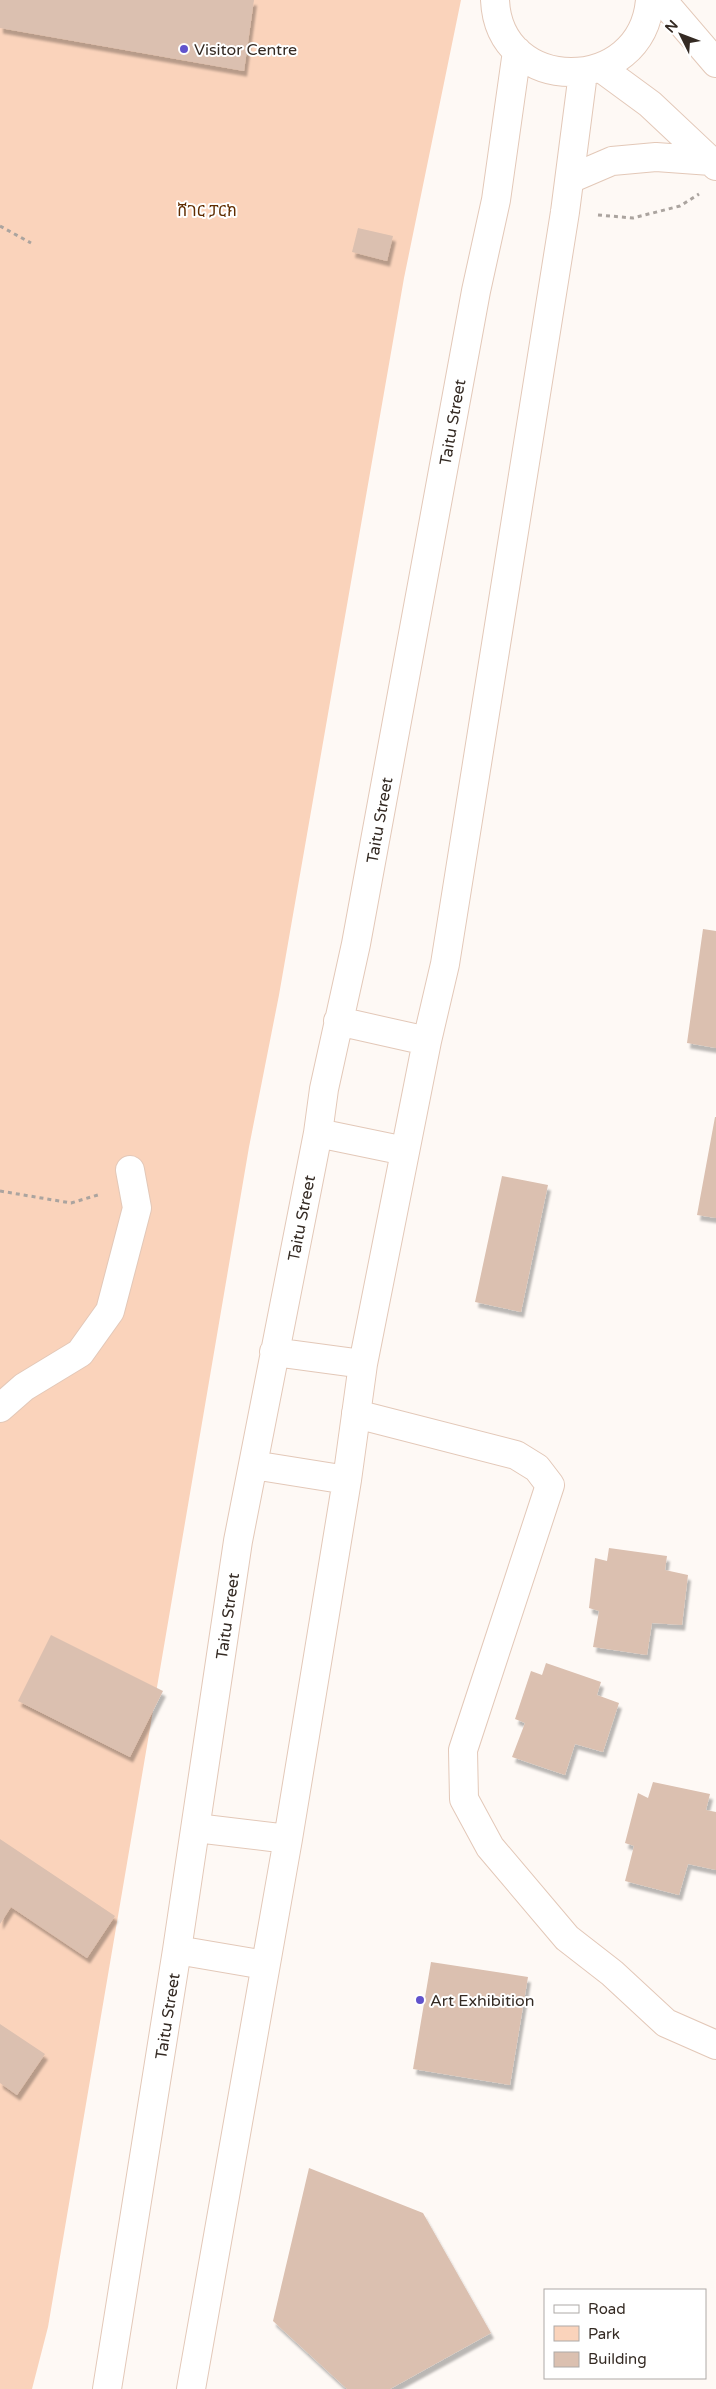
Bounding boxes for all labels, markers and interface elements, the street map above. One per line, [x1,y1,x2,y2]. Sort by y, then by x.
north arrow [656,10,706,60]
text: N [662,17,682,37]
place label: Visitor Centre [194,40,297,60]
marker: Visitor Centre [178,43,190,55]
park label: ሸገር ፓርክ [177,201,237,221]
street label: Taitu Street [436,378,470,467]
street label: Taitu Street [363,776,397,865]
street label: Taitu Street [284,1173,320,1263]
street label: Taitu Street [212,1572,244,1661]
street label: Taitu Street [151,1972,185,2061]
place label: Art Exhibition [430,1991,534,2011]
marker: Art Exhibition [414,1994,426,2006]
legend [544,2289,706,2379]
text: Road [588,2300,626,2318]
text: Park [588,2325,620,2343]
text: Building [588,2350,647,2368]

